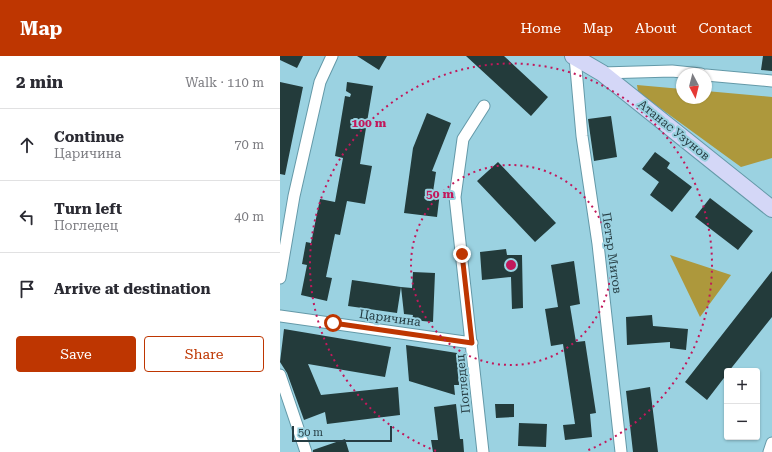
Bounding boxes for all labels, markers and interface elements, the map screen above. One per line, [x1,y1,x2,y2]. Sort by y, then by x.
text: Map [20,17,62,40]
text: Home [520,20,561,36]
text: Map [583,20,613,36]
text: About [635,20,677,36]
text: Contact [699,20,752,36]
north arrow [676,68,712,104]
text: 2 min [16,72,63,92]
text: Walk · 110 m [185,75,264,90]
street label: Атанас Узунов [635,97,713,163]
text: 100 m [352,116,387,130]
text: Continue [54,128,124,146]
icon: ahead [16,134,38,156]
text: 70 m [234,137,264,152]
text: Царичина [54,146,121,161]
text: 50 m [426,187,454,201]
text: Turn left [54,200,122,218]
icon: left [16,206,38,228]
text: 40 m [234,209,264,224]
street label: Петър Митов [599,211,625,295]
text: Погледец [54,218,118,233]
route end [453,245,471,263]
centre of rings [504,258,518,272]
icon: arrive [16,278,38,300]
text: Arrive at destination [54,280,210,298]
street label: Царичина [358,307,422,329]
route start [324,314,342,332]
button: Save [16,336,136,372]
button: Share [144,336,264,372]
street label: Погледец [453,354,473,414]
map controls [724,368,760,440]
button: + [724,368,760,404]
button: − [724,404,760,440]
scale bar [292,424,392,443]
text: 50 m [298,426,323,439]

